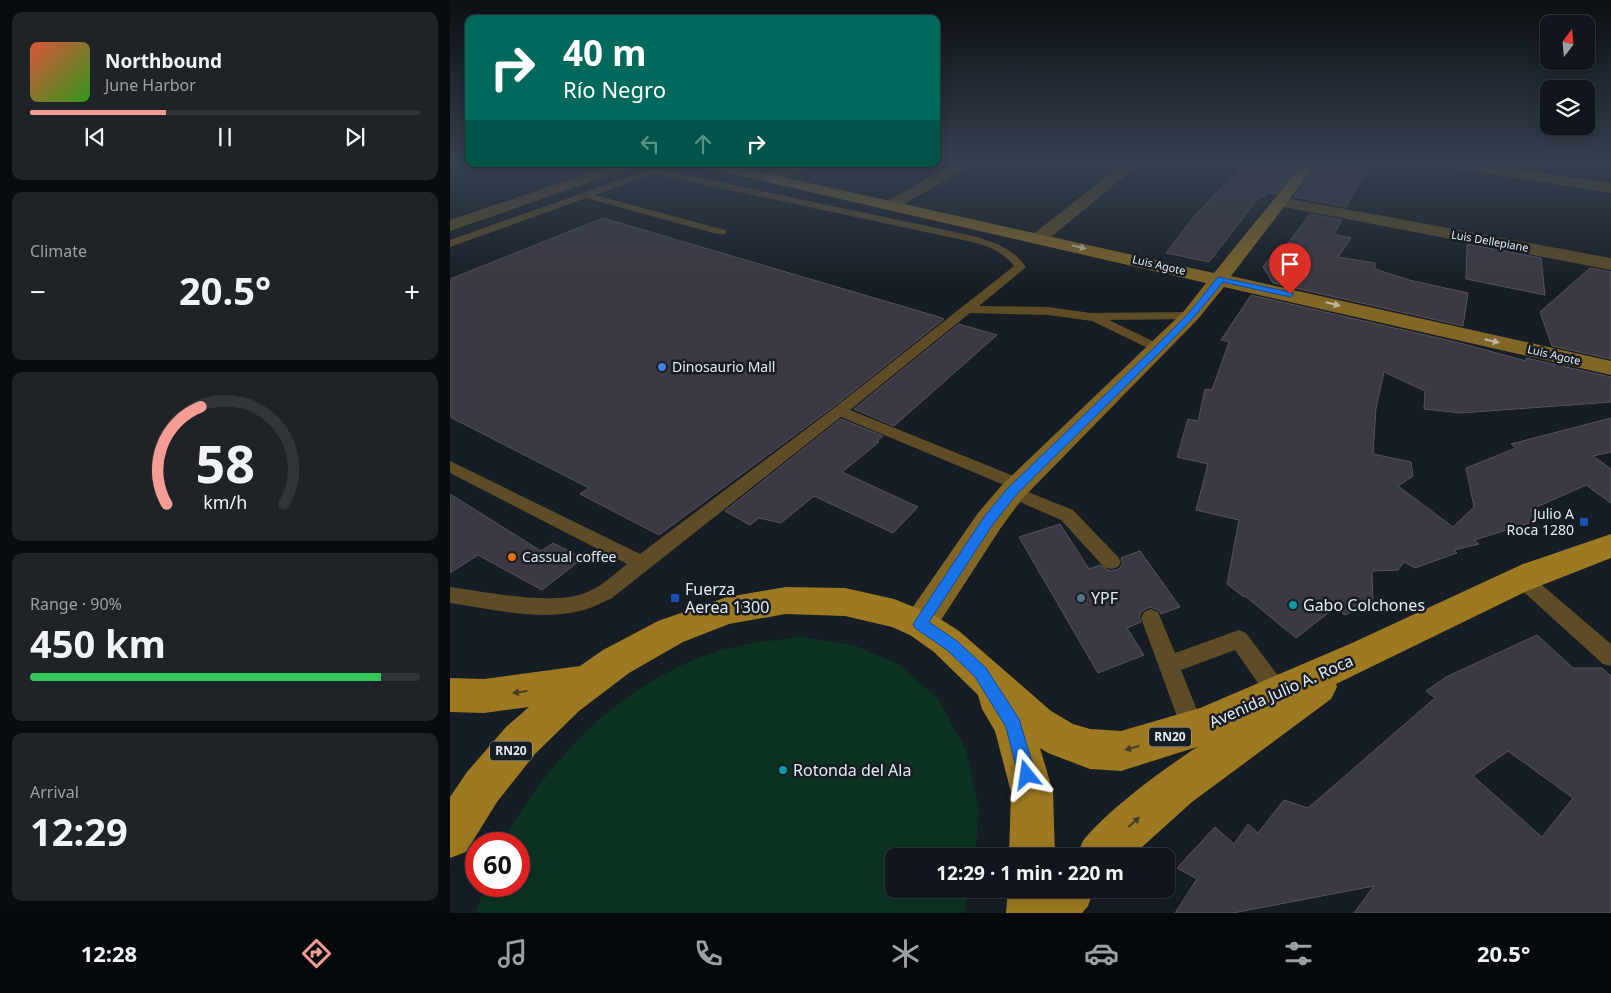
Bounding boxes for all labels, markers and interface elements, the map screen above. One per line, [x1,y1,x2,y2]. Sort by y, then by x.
north arrow [1540,15,1595,70]
map controls [1540,15,1595,135]
text: 40 m [563,29,646,76]
icon: right [480,35,545,100]
text: Northbound [105,48,222,74]
text: June Harbor [105,74,196,96]
text: Río Negro [563,74,666,104]
button: layers [1540,80,1595,135]
icon: previous [81,123,109,151]
icon: pause [211,123,239,151]
icon: next [341,123,369,151]
icon: left [636,130,664,158]
icon: ahead [689,130,717,158]
icon: right [742,130,770,158]
street label: Luis Dellepiane [1450,226,1530,255]
text: Climate [30,240,87,262]
one-way arrow [1071,243,1086,251]
pin [1269,243,1311,294]
icon: arrive [1276,250,1304,278]
street label: Luis Agote [1131,251,1187,278]
text: 20.5° [179,264,271,316]
text: − [30,272,46,310]
text: + [404,272,420,310]
one-way arrow [1326,300,1341,308]
one-way arrow [1484,337,1500,345]
street label: Luis Agote [1526,341,1582,368]
place label: Dinosaurio Mall [672,357,775,376]
marker: Dinosaurio Mall [656,361,668,373]
text: 58 [195,427,255,498]
text: km/h [203,490,247,514]
place label: Julio A Roca 1280 [1507,504,1574,539]
marker: Julio A Roca 1280 [1578,516,1590,528]
place label: Cassual coffee [522,547,617,566]
marker: Cassual coffee [506,551,518,563]
place label: Fuerza Aerea 1300 [685,578,769,618]
place label: YPF [1091,587,1118,609]
marker: Fuerza Aerea 1300 [669,592,681,604]
marker: YPF [1075,592,1087,604]
text: Range · 90% [30,593,122,615]
place label: Gabo Colchones [1303,594,1425,616]
marker: Gabo Colchones [1287,599,1299,611]
text: 450 km [30,617,166,669]
street label: Avenida Julio A. Roca [1205,649,1357,733]
one-way arrow [512,688,528,696]
road number: RN20 [1149,728,1191,746]
road number: RN20 [490,741,532,760]
one-way arrow [1124,744,1139,752]
position arrow [1000,748,1052,800]
place label: Rotonda del Ala [793,759,911,781]
marker: Rotonda del Ala [777,764,789,776]
text: Arrival [30,781,79,803]
text: 12:29 [30,805,128,857]
one-way arrow [1128,816,1140,828]
speed limit sign: 60 [465,832,530,897]
text: 12:29 · 1 min · 220 m [936,860,1124,886]
icon: directions [299,936,334,971]
icon: music [495,936,530,971]
icon: phone [691,936,726,971]
icon: climate [888,936,923,971]
icon: car [1084,936,1119,971]
icon: filters [1281,936,1316,971]
text: 12:28 [81,938,137,968]
text: 20.5° [1477,938,1530,968]

